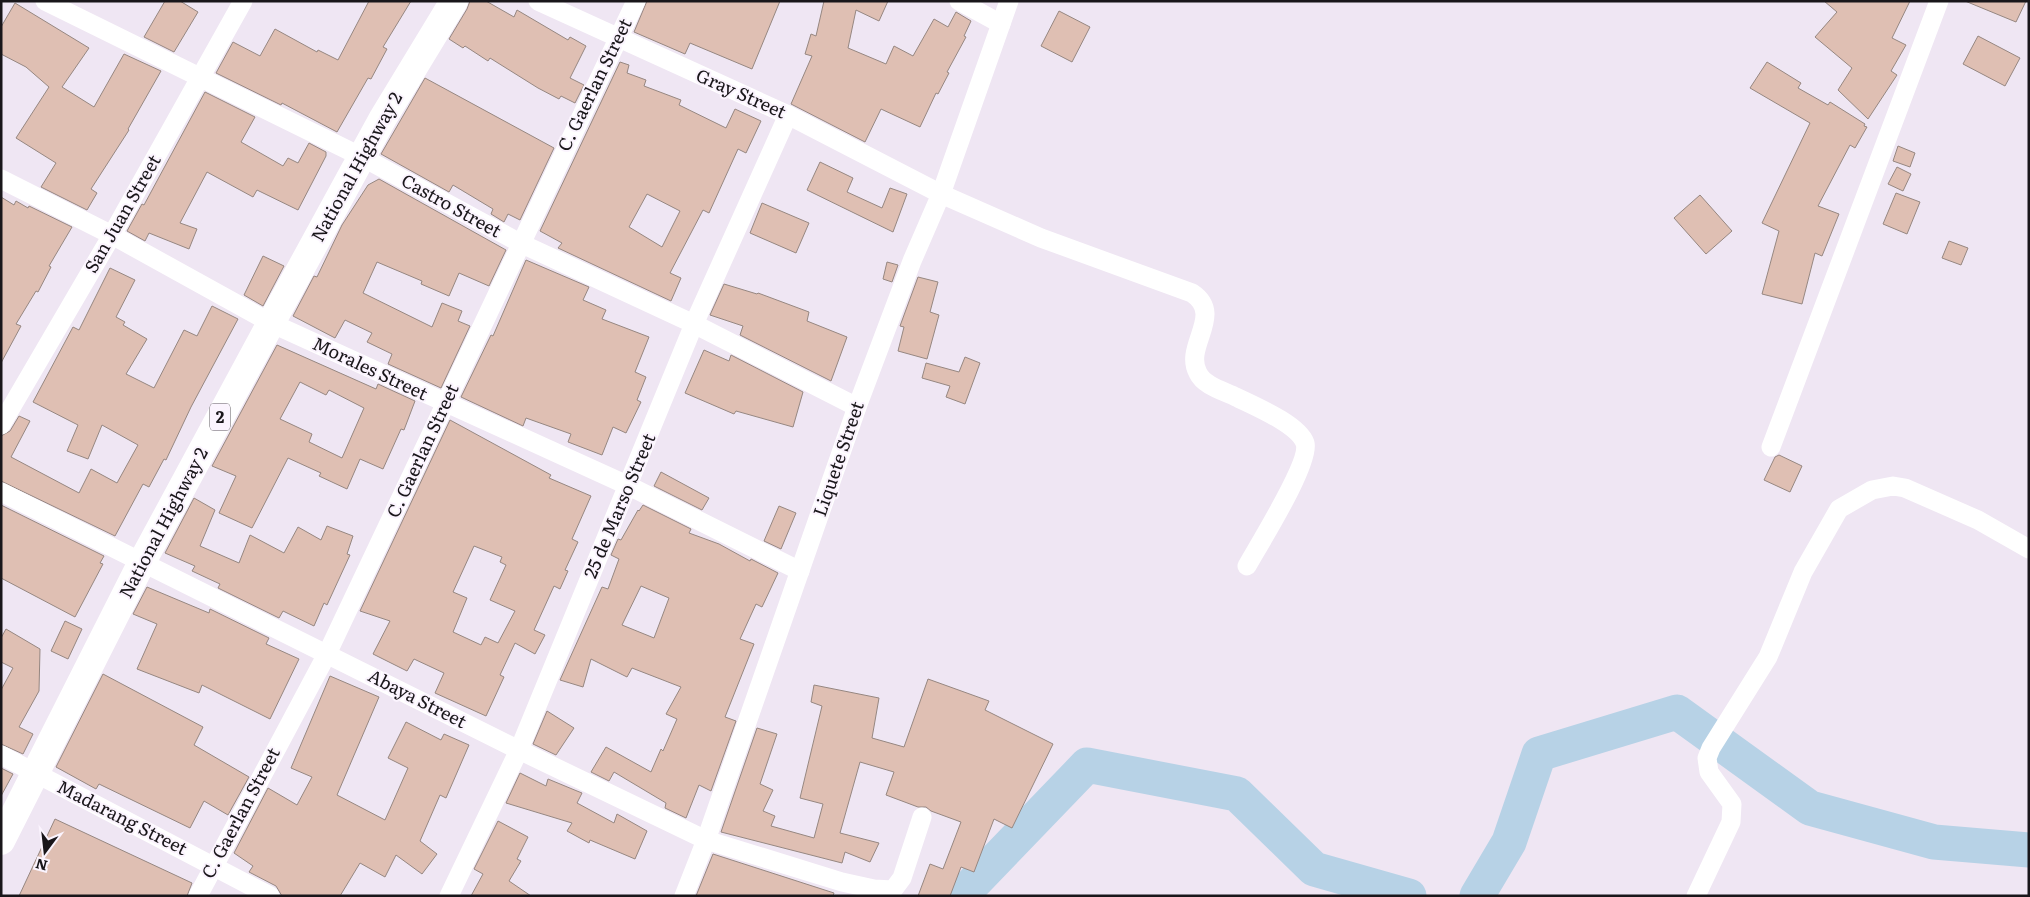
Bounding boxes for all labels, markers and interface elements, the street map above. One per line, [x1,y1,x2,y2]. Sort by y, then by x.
street label: C. Gaerlan Street [550,13,638,156]
street label: Gray Street [692,61,792,125]
street label: National Highway 2 [303,86,408,246]
street label: San Juan Street [77,148,167,278]
street label: Castro Street [397,166,507,244]
street label: Morales Street [309,329,433,406]
street label: C. Gaerlan Street [379,378,465,522]
street label: Liquete Street [805,397,870,520]
road number: 2 [210,404,230,431]
street label: 25 de Marso Street [576,428,662,582]
street label: National Highway 2 [111,442,214,603]
street label: Abaya Street [364,661,472,734]
street label: C. Gaerlan Street [194,741,286,883]
street label: Madarang Street [53,772,193,861]
north arrow [20,827,70,877]
text: N [33,854,50,877]

